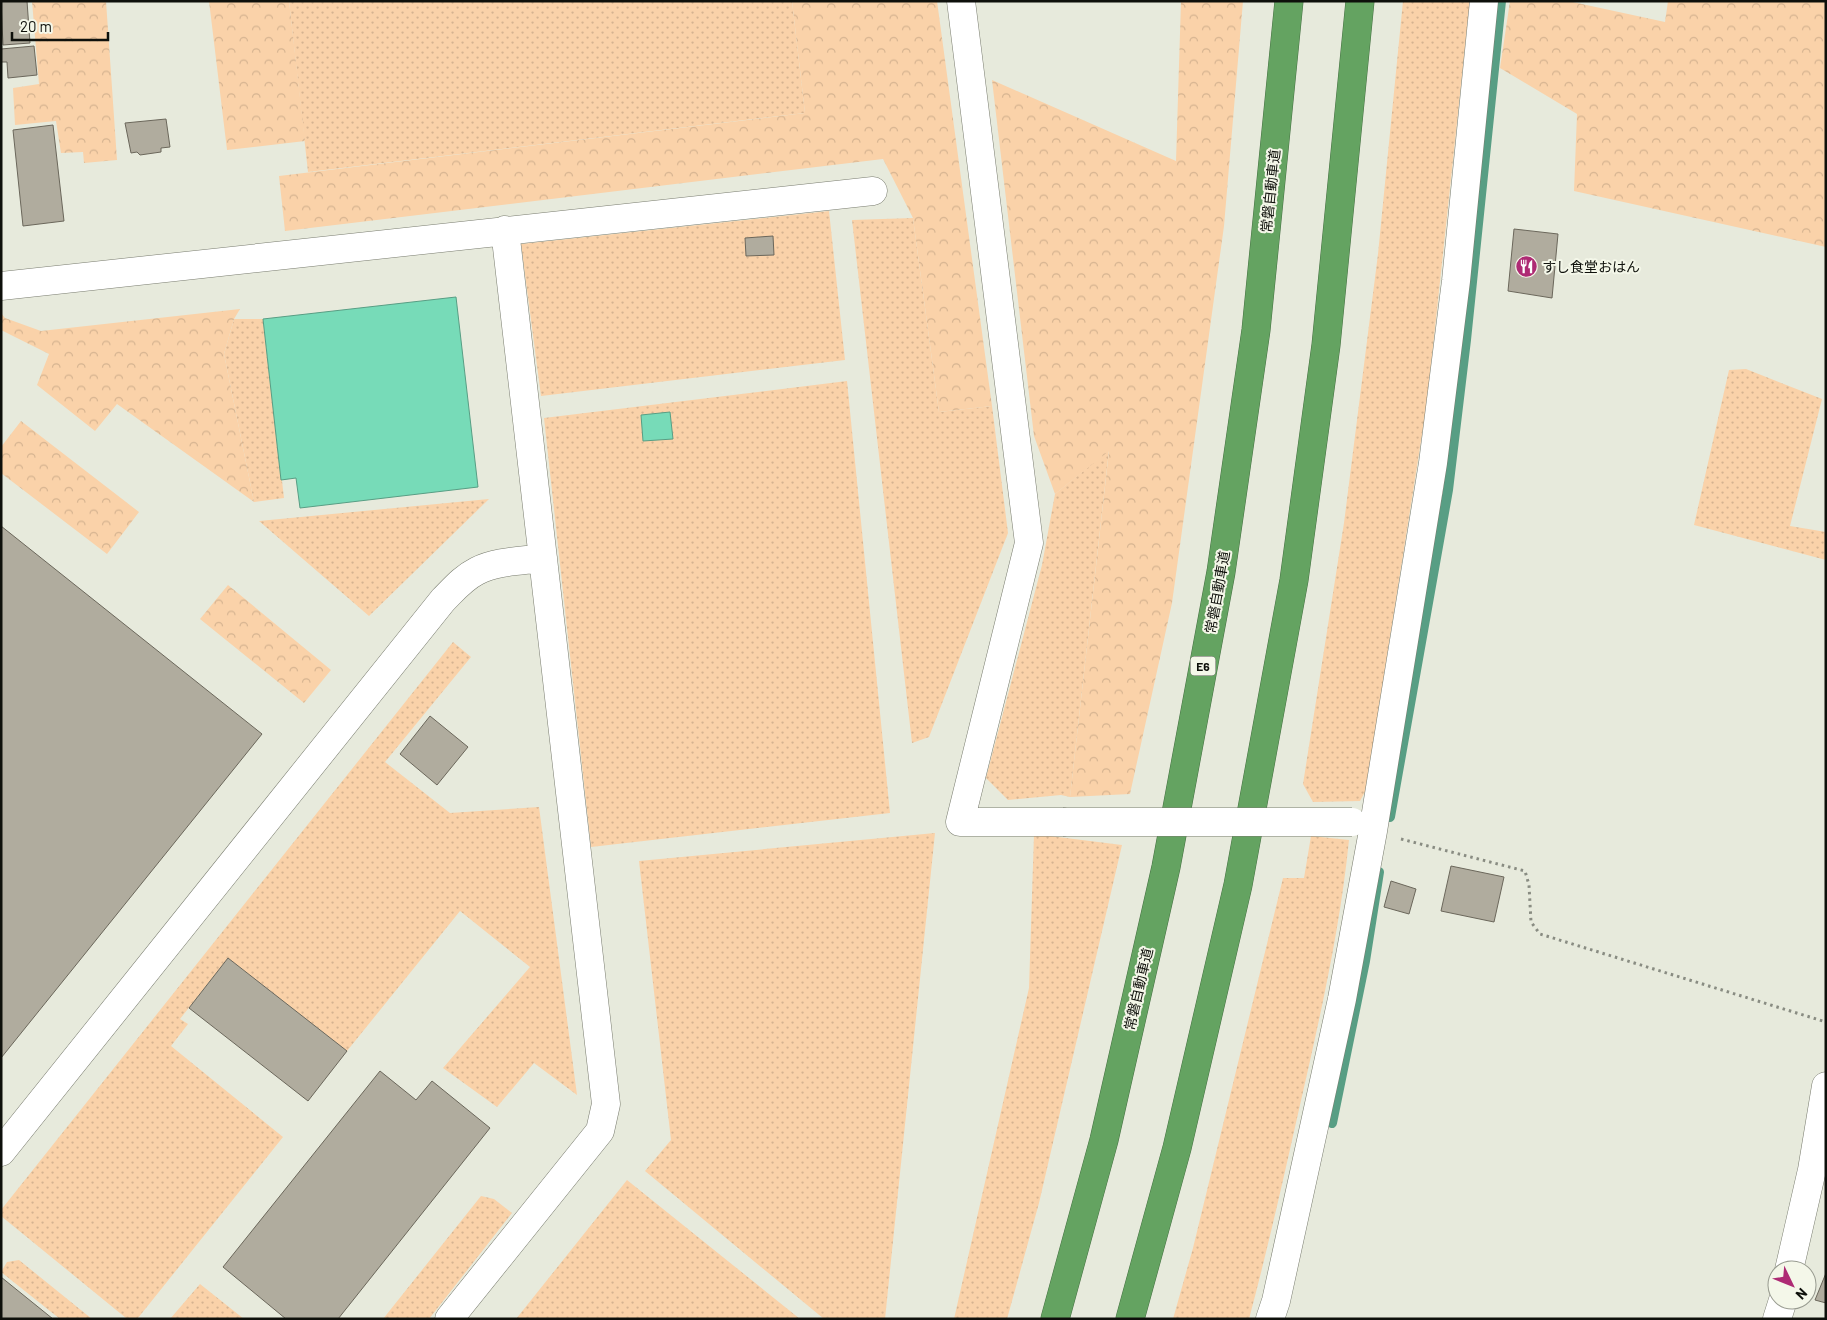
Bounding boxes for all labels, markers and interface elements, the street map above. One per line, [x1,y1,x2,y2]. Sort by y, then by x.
scale bar [12,10,109,42]
text: 20 m [20,17,52,35]
street label: 常磐自動車道 [1257,148,1283,234]
restaurant icon: すし食堂おはん [1514,254,1538,278]
place label: すし食堂おはん [1542,258,1640,275]
street label: 常磐自動車道 [1201,549,1233,635]
road number: E6 [1190,656,1216,676]
street label: 常磐自動車道 [1120,946,1156,1032]
north arrow [1767,1260,1817,1310]
text: N [1792,1285,1811,1303]

